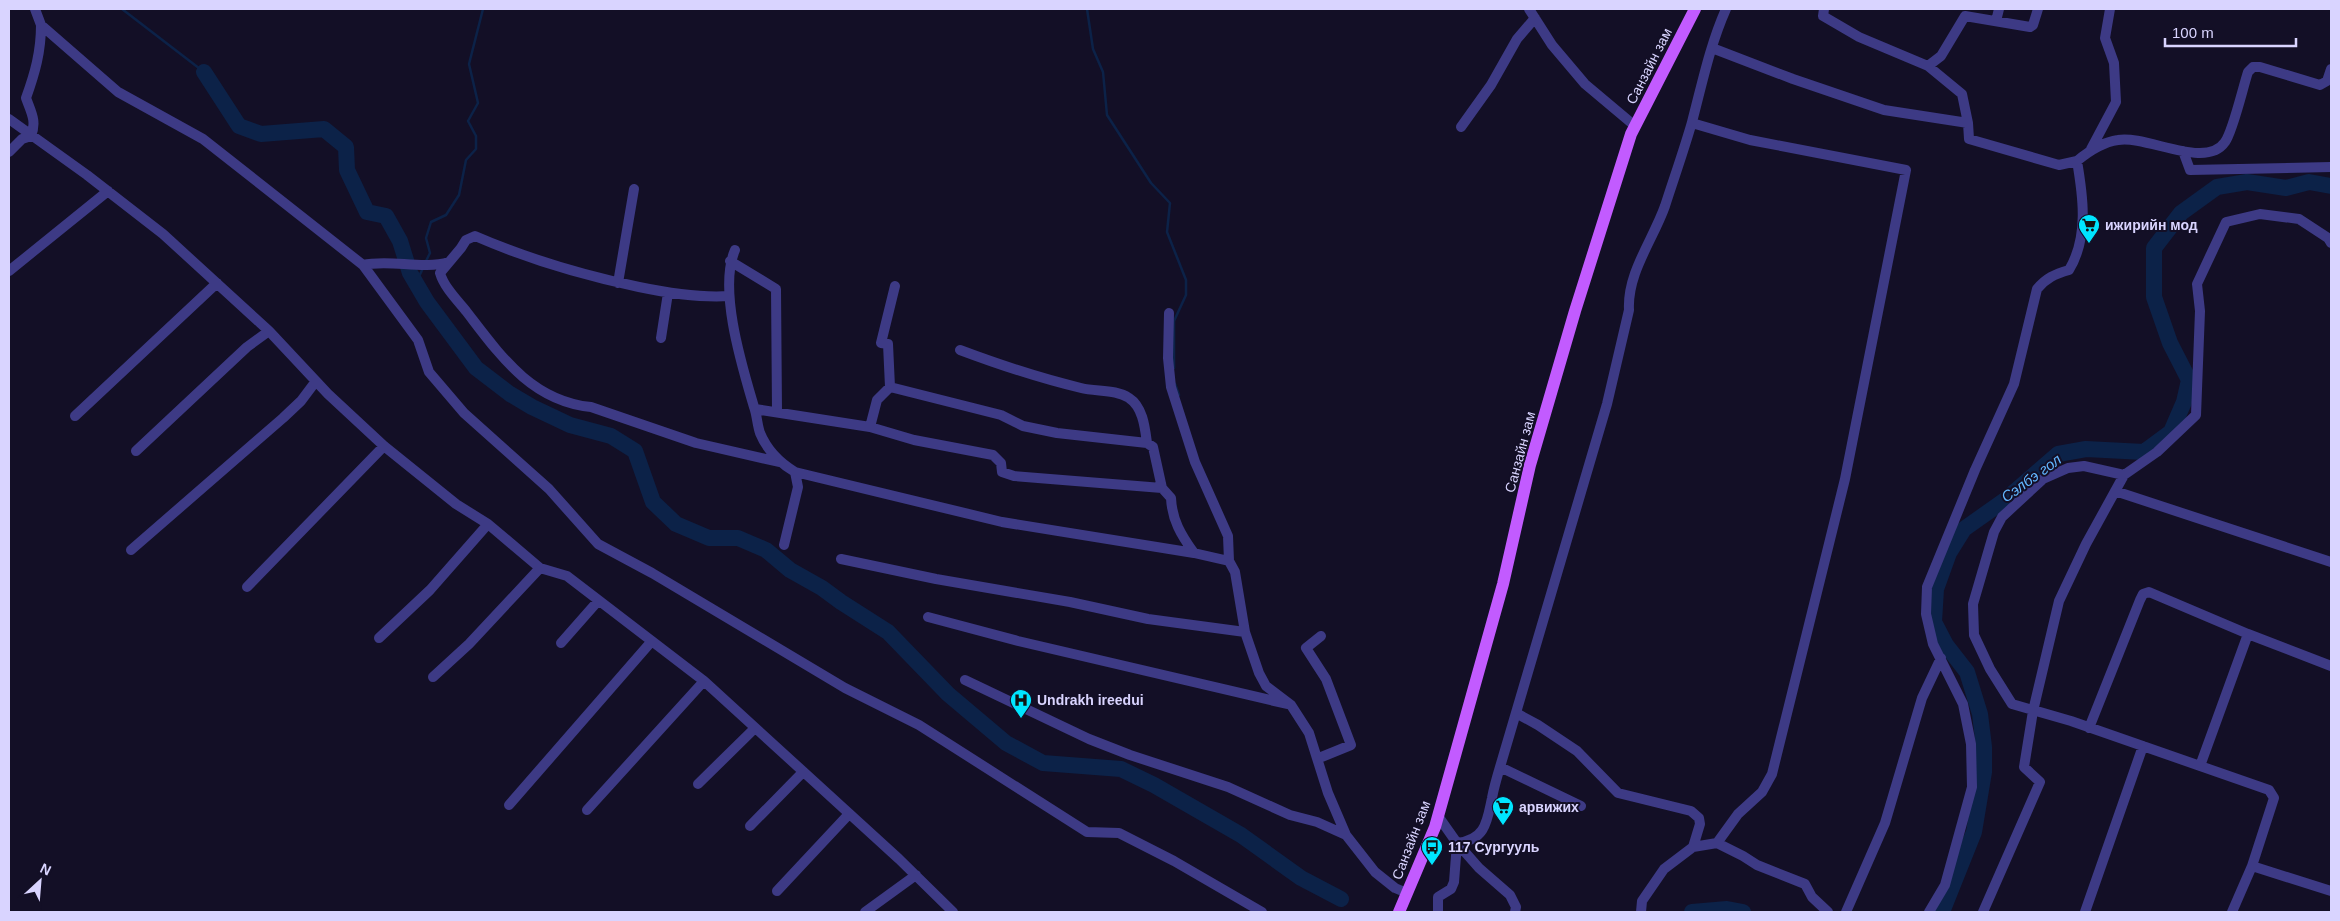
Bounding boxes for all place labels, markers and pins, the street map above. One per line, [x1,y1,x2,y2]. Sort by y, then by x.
supermarket icon: ижирийн мод [2077,213,2101,244]
place label: ижирийн мод [2105,217,2198,233]
hospital icon: Undrakh ireedui [1009,688,1033,719]
place label: Undrakh ireedui [1037,692,1144,708]
supermarket icon: арвижих [1491,795,1515,826]
place label: арвижих [1519,799,1579,815]
bus stop icon: 117 Сургууль [1420,835,1444,866]
place label: 117 Сургууль [1448,839,1540,855]

